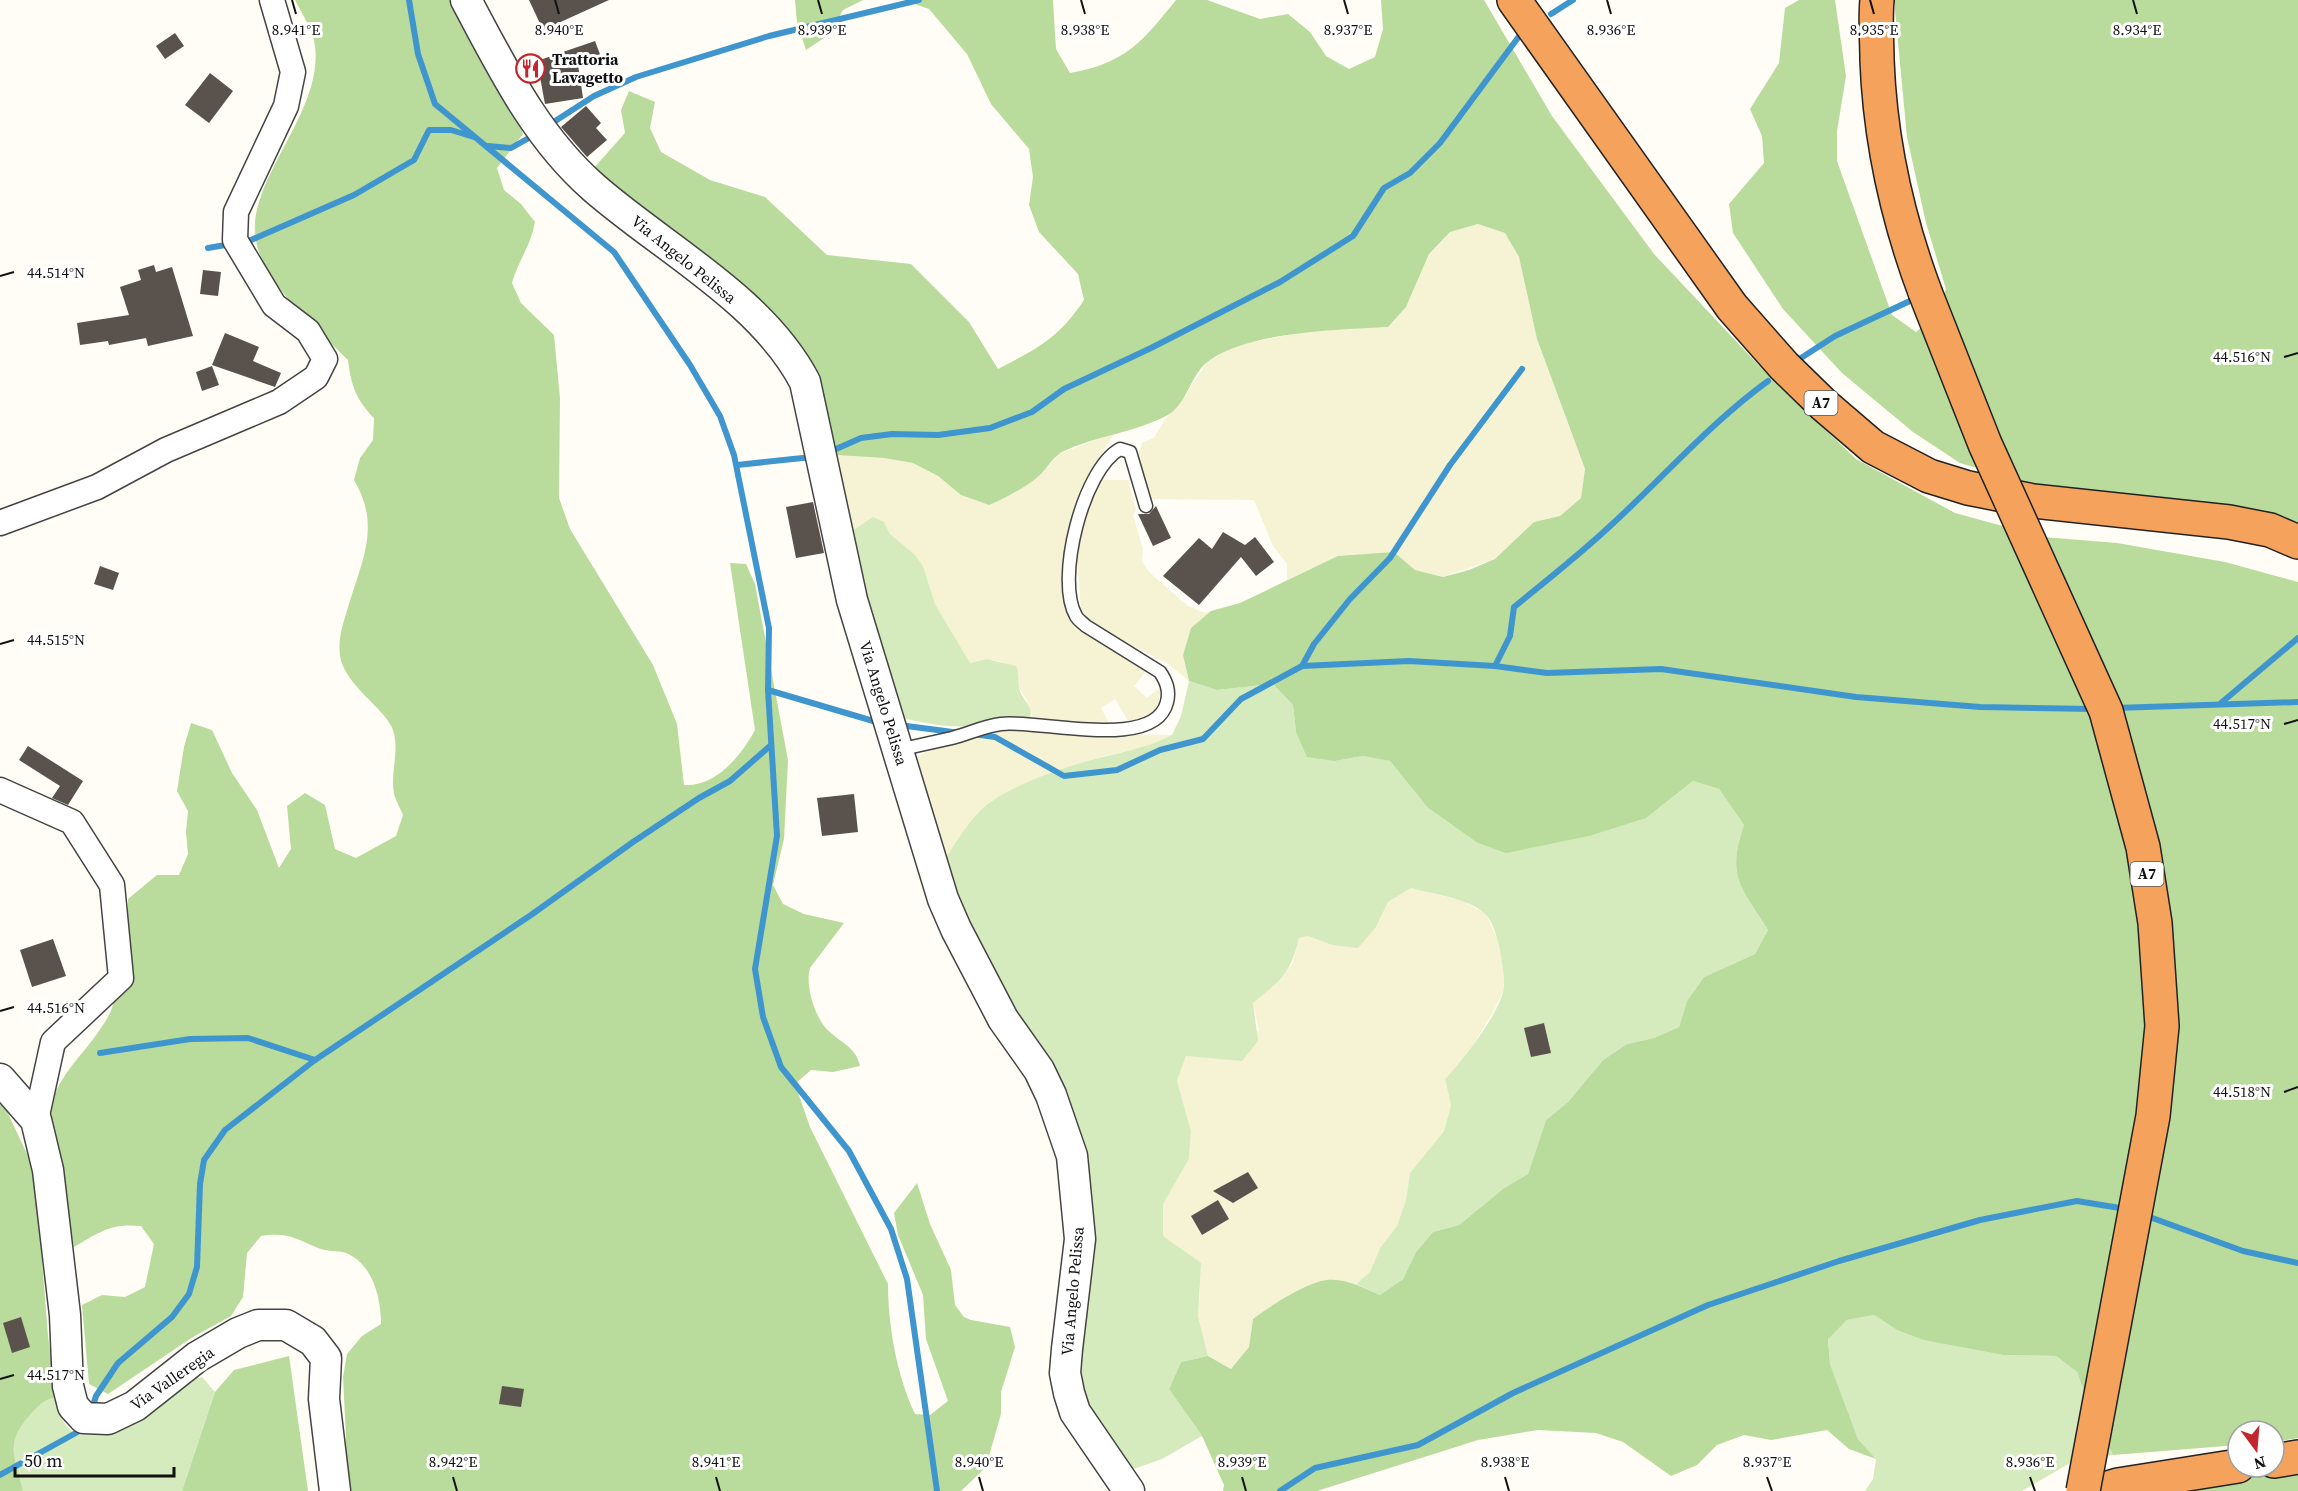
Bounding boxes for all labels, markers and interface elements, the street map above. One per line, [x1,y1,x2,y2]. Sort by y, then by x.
text: 8.941°E [272,19,320,40]
text: 8.940°E [535,19,583,40]
text: 8.939°E [798,19,846,40]
text: 8.938°E [1061,19,1109,40]
text: 8.937°E [1324,19,1372,40]
text: 8.936°E [1587,19,1635,40]
text: 8.935°E [1850,19,1898,40]
text: 8.934°E [2113,19,2161,40]
place label: Trattoria Lavagetto [552,48,623,88]
restaurant icon: Trattoria Lavagetto [515,52,547,84]
street label: Via Angelo Pelissa [627,210,742,309]
text: 44.514°N [27,262,85,283]
text: 44.516°N [2213,346,2271,367]
road number: A7 [1804,391,1838,415]
text: 44.515°N [27,629,85,650]
street label: Via Angelo Pelissa [855,638,914,769]
text: 44.517°N [2213,713,2271,734]
road number: A7 [2130,862,2164,886]
text: 44.516°N [27,997,85,1018]
text: 44.518°N [2213,1081,2271,1102]
street label: Via Angelo Pelissa [1055,1225,1089,1356]
street label: Via Valleregia [126,1340,219,1415]
text: 44.517°N [27,1364,85,1385]
north arrow [2226,1419,2286,1479]
scale bar [15,1440,174,1478]
text: 50 m [24,1448,62,1473]
text: 8.942°E [429,1451,477,1472]
text: 8.941°E [692,1451,740,1472]
text: 8.940°E [955,1451,1003,1472]
text: 8.939°E [1218,1451,1266,1472]
text: 8.938°E [1481,1451,1529,1472]
text: 8.937°E [1743,1451,1791,1472]
text: 8.936°E [2006,1451,2054,1472]
text: N [2251,1451,2269,1476]

